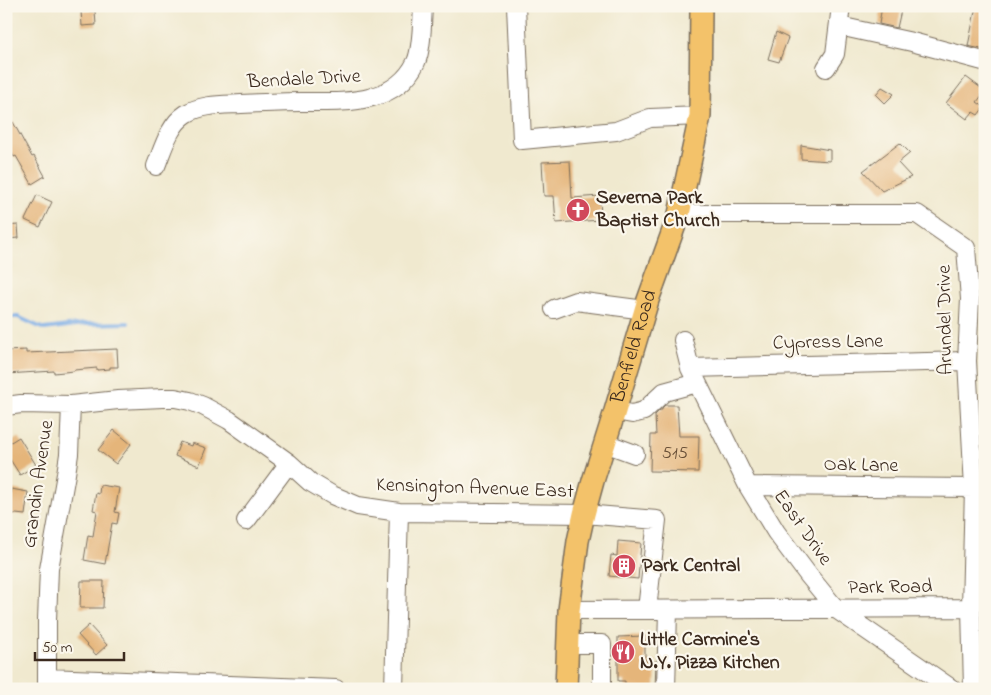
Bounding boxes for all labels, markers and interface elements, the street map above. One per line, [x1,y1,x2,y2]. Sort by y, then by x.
street label: Bendale Drive [246,63,361,98]
place label: Severna Park Baptist Church [595,184,720,236]
church icon: Severna Park Baptist Church [565,197,591,223]
street label: Arundel Drive [931,265,961,375]
street label: Benfield Road [603,286,665,408]
street label: Cypress Lane [772,328,884,358]
street label: Grandin Avenue [16,418,62,550]
house number: 515 [662,441,688,467]
street label: Oak Lane [823,451,899,481]
street label: Kensington Avenue East [376,471,575,508]
street label: East Drive [765,484,839,572]
place label: Park Central [642,552,740,581]
building icon: Park Central [611,553,637,579]
street label: Park Road [847,573,933,603]
place label: Little Carmine's N.Y. Pizza Kitchen [640,626,780,678]
scale bar [35,630,124,662]
text: 50 m [42,637,73,659]
restaurant icon: Little Carmine's N.Y. Pizza Kitchen [610,639,636,665]

